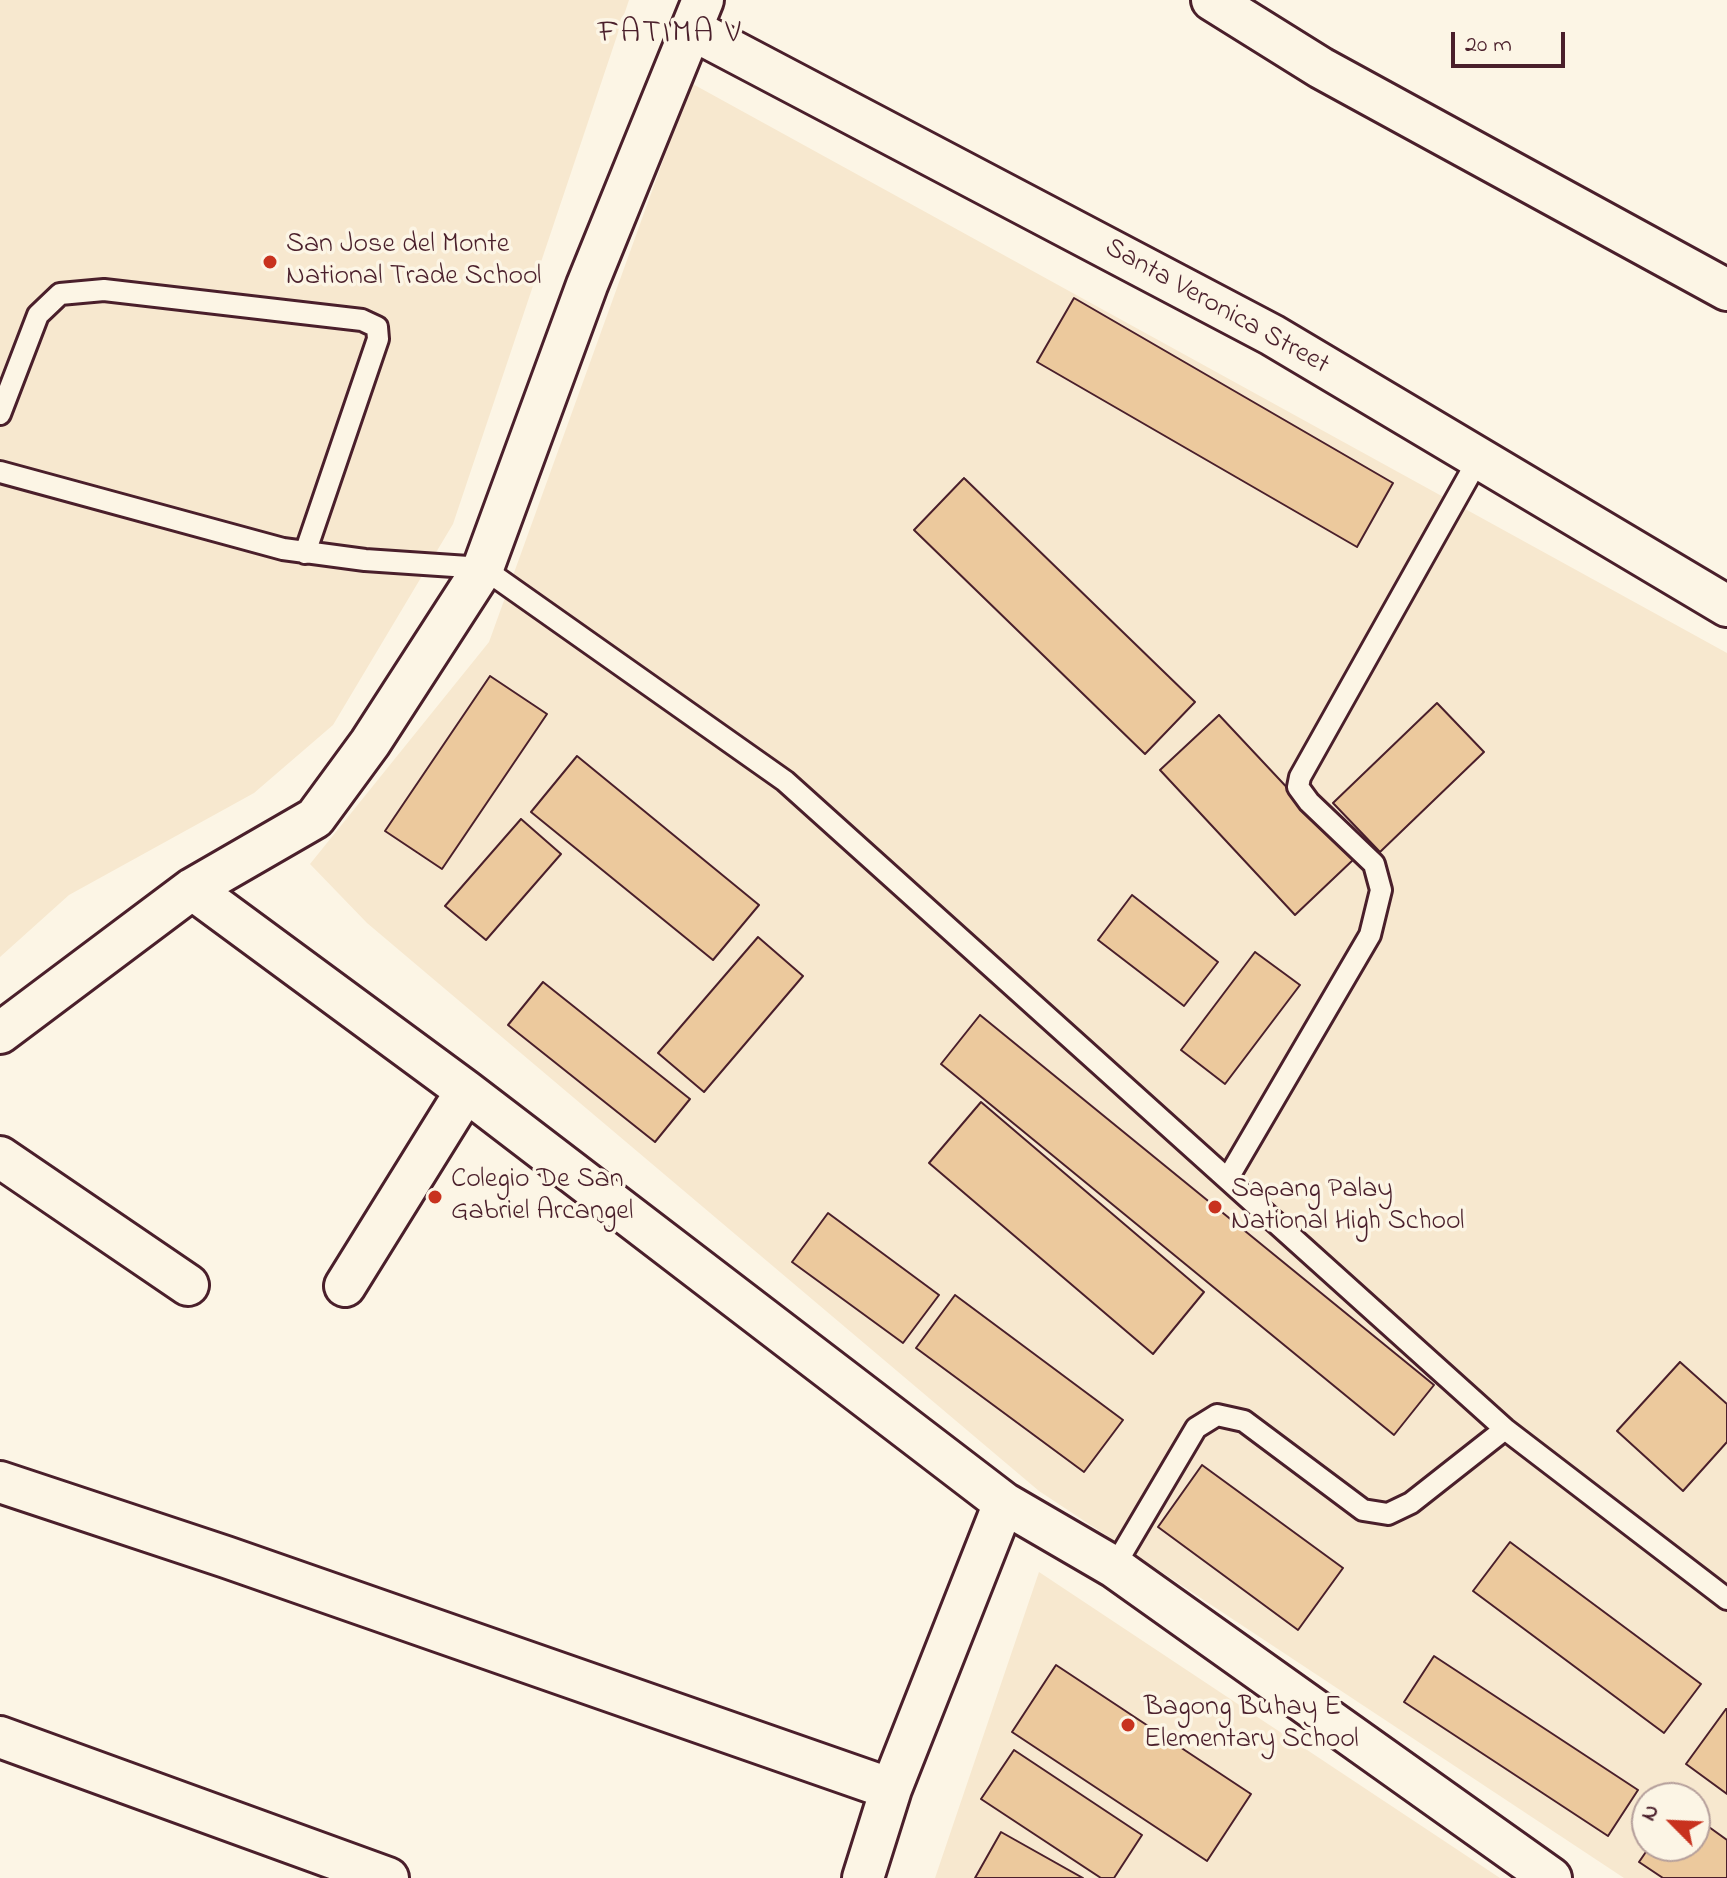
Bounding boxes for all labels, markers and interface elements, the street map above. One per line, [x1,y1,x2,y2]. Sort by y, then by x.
scale bar [1455,16,1569,66]
district label: FATIMA V [598,17,742,55]
text: 20 m [1465,28,1512,63]
place label: San Jose del Monte National Trade School [286,229,541,295]
street label: Santa Veronica Street [1098,232,1334,384]
marker: San Jose del Monte National Trade School [261,253,279,271]
place label: Colegio De San Gabriel Arcangel [451,1164,634,1230]
place label: Sapang Palay National High School [1231,1174,1464,1240]
marker: Colegio De San Gabriel Arcangel [426,1188,444,1206]
marker: Sapang Palay National High School [1206,1198,1224,1216]
place label: Bagong Buhay E Elementary School [1144,1692,1359,1758]
marker: Bagong Buhay E Elementary School [1119,1716,1137,1734]
north arrow [1631,1782,1711,1862]
text: N [1633,1800,1669,1826]

